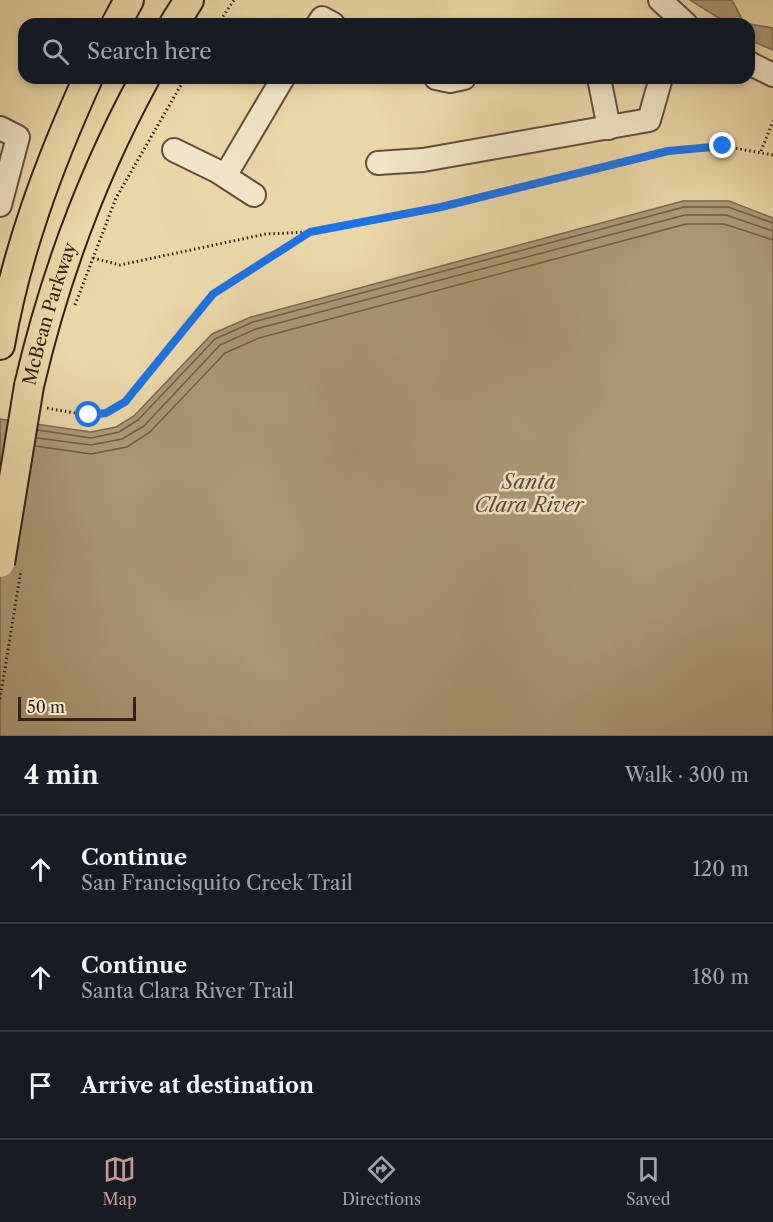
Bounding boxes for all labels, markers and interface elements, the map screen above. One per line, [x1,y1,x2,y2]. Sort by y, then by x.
search box [18,18,755,84]
icon: search [39,35,72,68]
text: Search here [87,38,212,65]
route end [709,132,735,158]
street label: McBean Parkway [19,239,82,387]
route start [75,401,101,427]
water label: Santa Clara River [474,470,585,517]
scale bar [18,694,136,722]
text: 50 m [27,697,65,717]
text: 4 min [24,759,99,791]
text: Walk · 300 m [625,763,749,787]
text: Continue [81,844,187,871]
icon: ahead [24,853,57,886]
text: 120 m [692,857,749,881]
text: San Francisquito Creek Trail [81,871,353,895]
text: Continue [81,952,187,979]
icon: ahead [24,961,57,994]
text: 180 m [692,965,749,989]
text: Santa Clara River Trail [81,979,294,1003]
icon: arrive [24,1069,57,1102]
text: Arrive at destination [81,1072,314,1099]
tab: Map [103,1153,137,1209]
tab: Directions [342,1153,421,1209]
tab: Saved [626,1153,670,1209]

